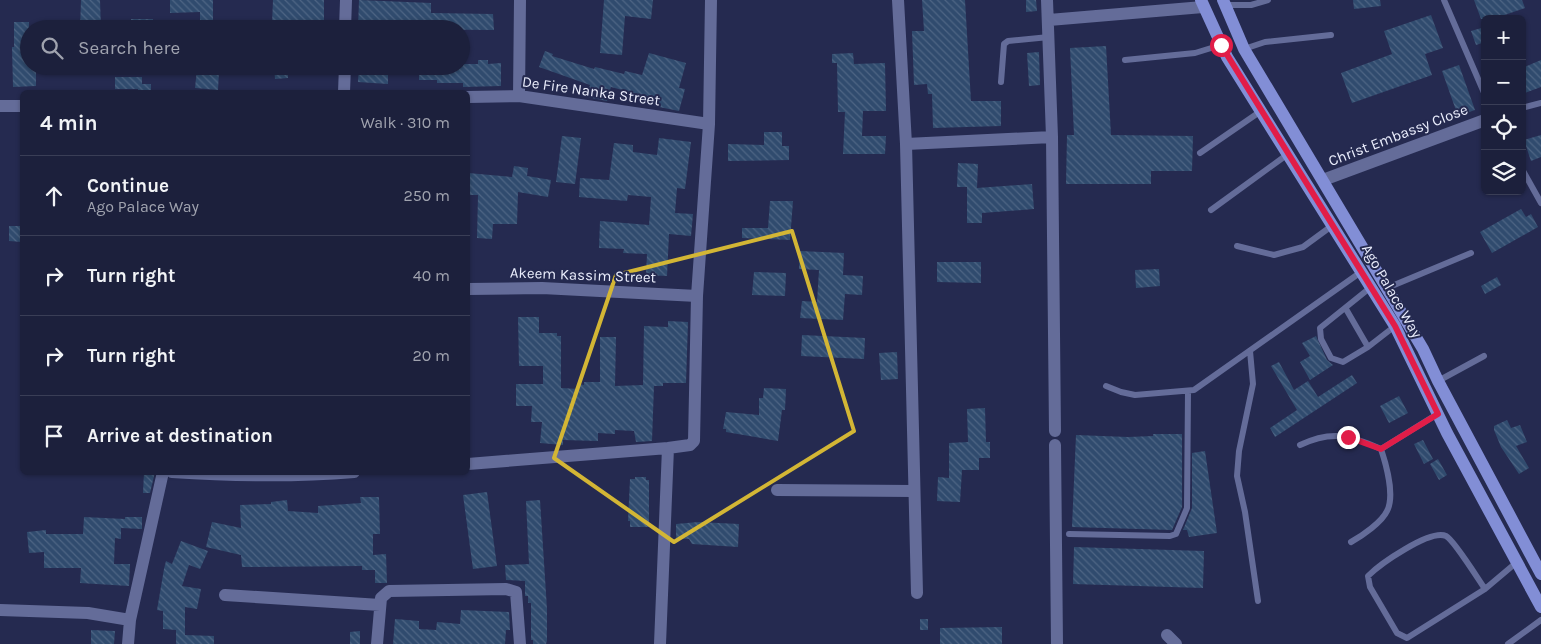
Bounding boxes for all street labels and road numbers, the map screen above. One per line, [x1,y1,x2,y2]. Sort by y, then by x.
street label: De Fire Nanka Street [521,72,662,110]
street label: Christ Embassy Close [1326,100,1470,170]
street label: Ago Palace Way [1358,241,1426,341]
street label: Akeem Kassim Street [510,263,657,287]

